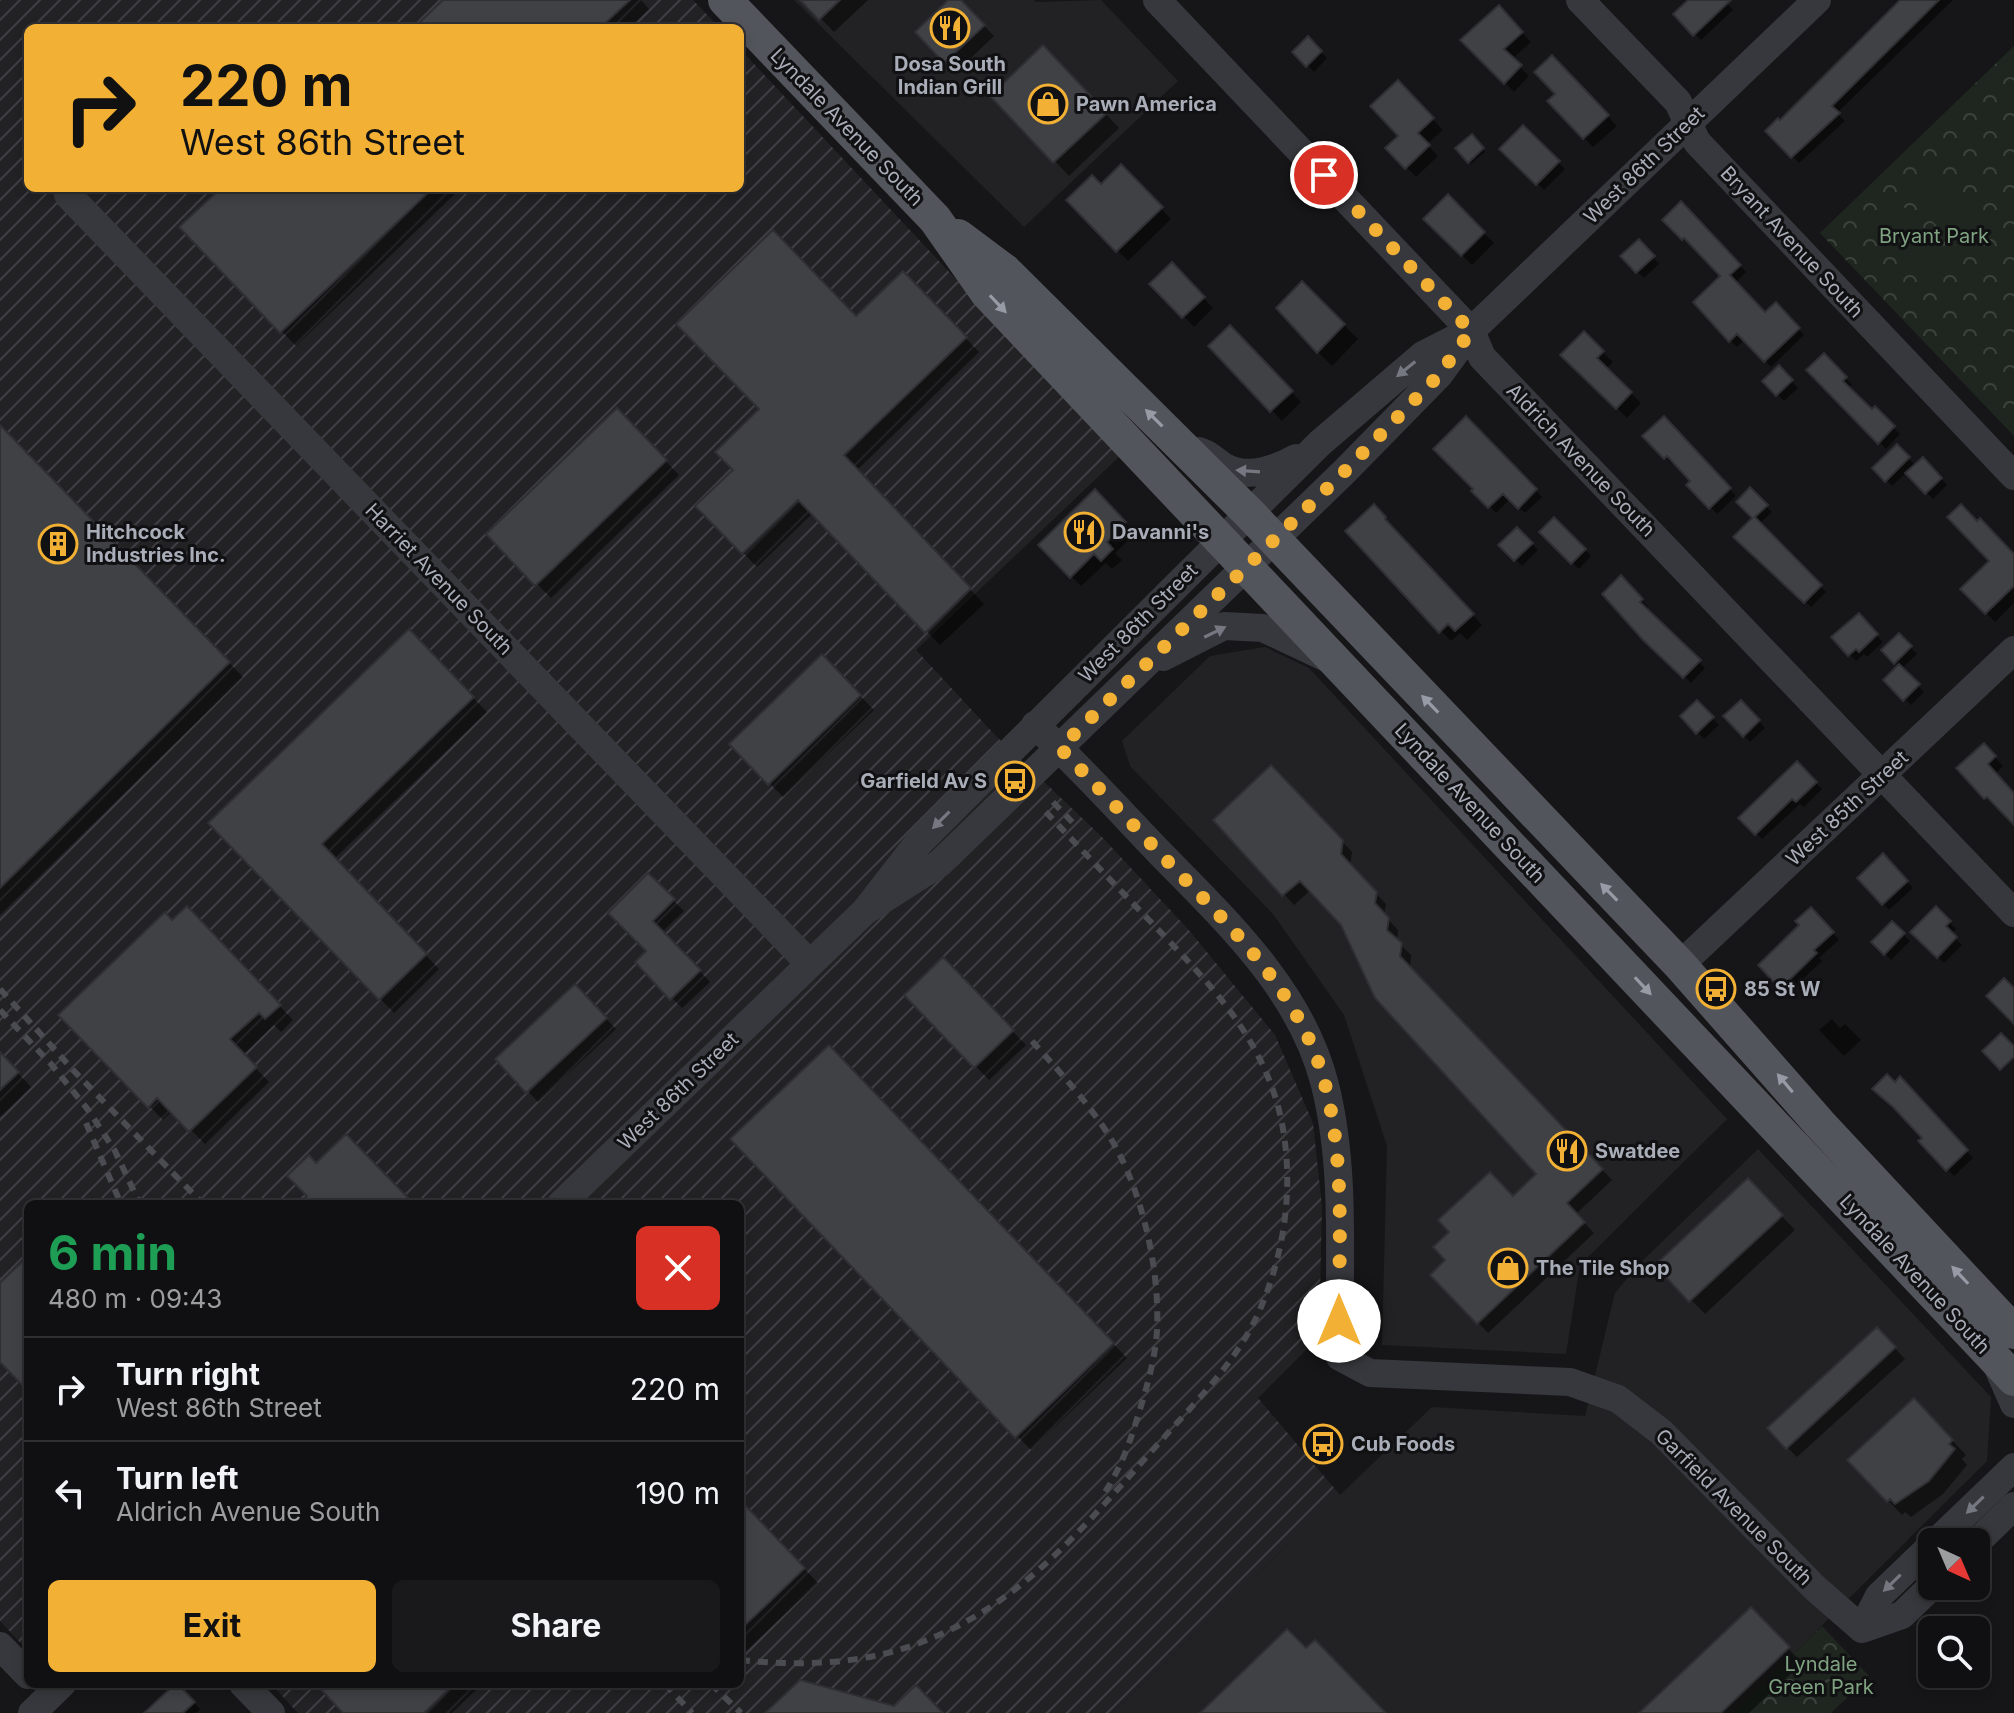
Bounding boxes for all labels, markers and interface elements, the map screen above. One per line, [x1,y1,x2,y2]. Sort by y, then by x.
restaurant icon: Dosa South Indian Grill [929,7,971,49]
street label: Lyndale Avenue South [766,43,928,211]
text: 220 m [180,52,353,120]
place label: Dosa South Indian Grill [894,52,1006,99]
icon: right [48,56,152,160]
shop icon: Pawn America [1027,83,1069,125]
place label: Pawn America [1076,92,1217,116]
street label: West 86th Street [1579,101,1710,229]
text: West 86th Street [180,120,465,164]
pin [1290,141,1358,209]
icon: arrive [1302,153,1346,197]
street label: Bryant Avenue South [1716,161,1868,323]
park label: Bryant Park [1879,224,1989,248]
one-way arrow [988,294,1007,313]
one-way arrow [1396,360,1416,377]
street label: Aldrich Avenue South [1502,379,1660,541]
one-way arrow [1146,409,1164,428]
one-way arrow [1235,464,1260,477]
street label: Harriet Avenue South [360,498,518,660]
restaurant icon: Davanni's [1063,511,1105,553]
place label: Hitchcock Industries Inc. [86,520,226,567]
place label: Davanni's [1112,520,1209,544]
building icon: Hitchcock Industries Inc. [37,523,79,565]
street label: West 86th Street [1074,558,1203,687]
one-way arrow [1203,625,1226,639]
one-way arrow [1421,694,1439,713]
street label: Lyndale Avenue South [1390,718,1550,888]
street label: West 85th Street [1781,745,1913,871]
bus stop icon: Garfield Av S [994,760,1036,802]
place label: Garfield Av S [860,769,987,793]
one-way arrow [932,810,950,829]
one-way arrow [1601,883,1619,902]
bus stop icon: 85 St W [1695,968,1737,1010]
one-way arrow [1633,976,1651,995]
place label: 85 St W [1744,977,1821,1001]
street label: West 86th Street [613,1027,744,1155]
one-way arrow [1777,1074,1794,1094]
restaurant icon: Swatdee [1546,1130,1588,1172]
place label: Swatdee [1595,1139,1680,1163]
street label: Lyndale Avenue South [1835,1189,1995,1359]
text: 6 min [48,1223,177,1282]
button: close [636,1226,720,1310]
shop icon: The Tile Shop [1487,1247,1529,1289]
place label: The Tile Shop [1536,1256,1670,1280]
one-way arrow [1952,1266,1970,1285]
position arrow [1297,1279,1381,1363]
text: 480 m · 09:43 [48,1283,222,1314]
text: Turn right [116,1356,260,1392]
icon: right [48,1367,92,1411]
text: 220 m [630,1371,720,1407]
text: West 86th Street [116,1392,322,1423]
bus stop icon: Cub Foods [1302,1423,1344,1465]
street label: Garfield Avenue South [1651,1424,1817,1590]
place label: Cub Foods [1351,1432,1455,1456]
text: Turn left [116,1460,238,1496]
icon: left [48,1471,92,1515]
text: 190 m [636,1475,720,1511]
one-way arrow [1966,1495,1985,1513]
text: Aldrich Avenue South [116,1496,380,1527]
north arrow [1918,1528,1990,1600]
map controls [1918,1528,1990,1688]
one-way arrow [1883,1574,1902,1592]
button: Exit [48,1580,376,1672]
button: Share [392,1580,720,1672]
button: search [1918,1616,1990,1688]
park label: Lyndale Green Park [1768,1652,1874,1699]

